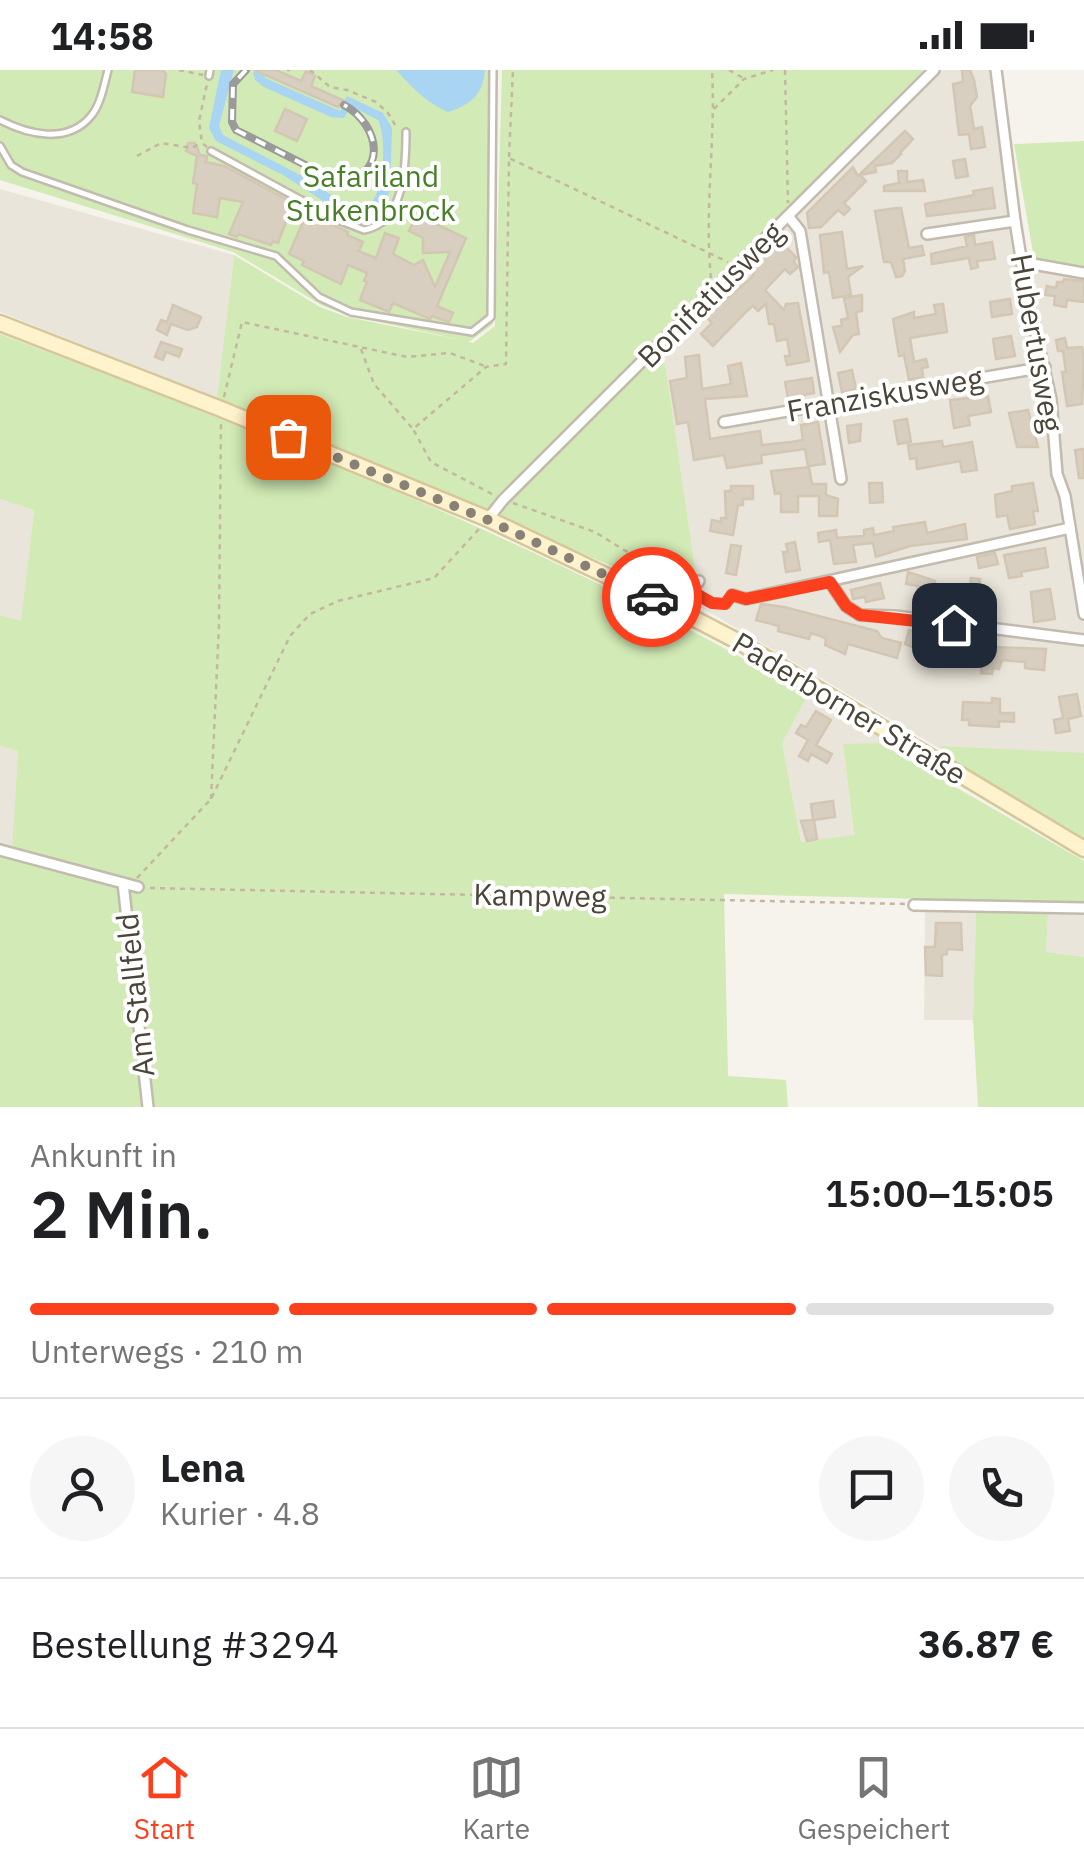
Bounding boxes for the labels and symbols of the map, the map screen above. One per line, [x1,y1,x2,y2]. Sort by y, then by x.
park label: Safariland Stukenbrock [286,156,456,229]
street label: Bonifatiusweg [629,212,791,375]
street label: Hubertusweg [1003,251,1072,435]
street label: Franziskusweg [784,357,986,430]
pin [246,395,331,480]
courier [602,547,702,647]
pin [912,583,997,668]
street label: Paderborner Straße [726,622,974,793]
street label: Kampweg [473,874,607,915]
street label: Am Stallfeld [107,911,162,1079]

